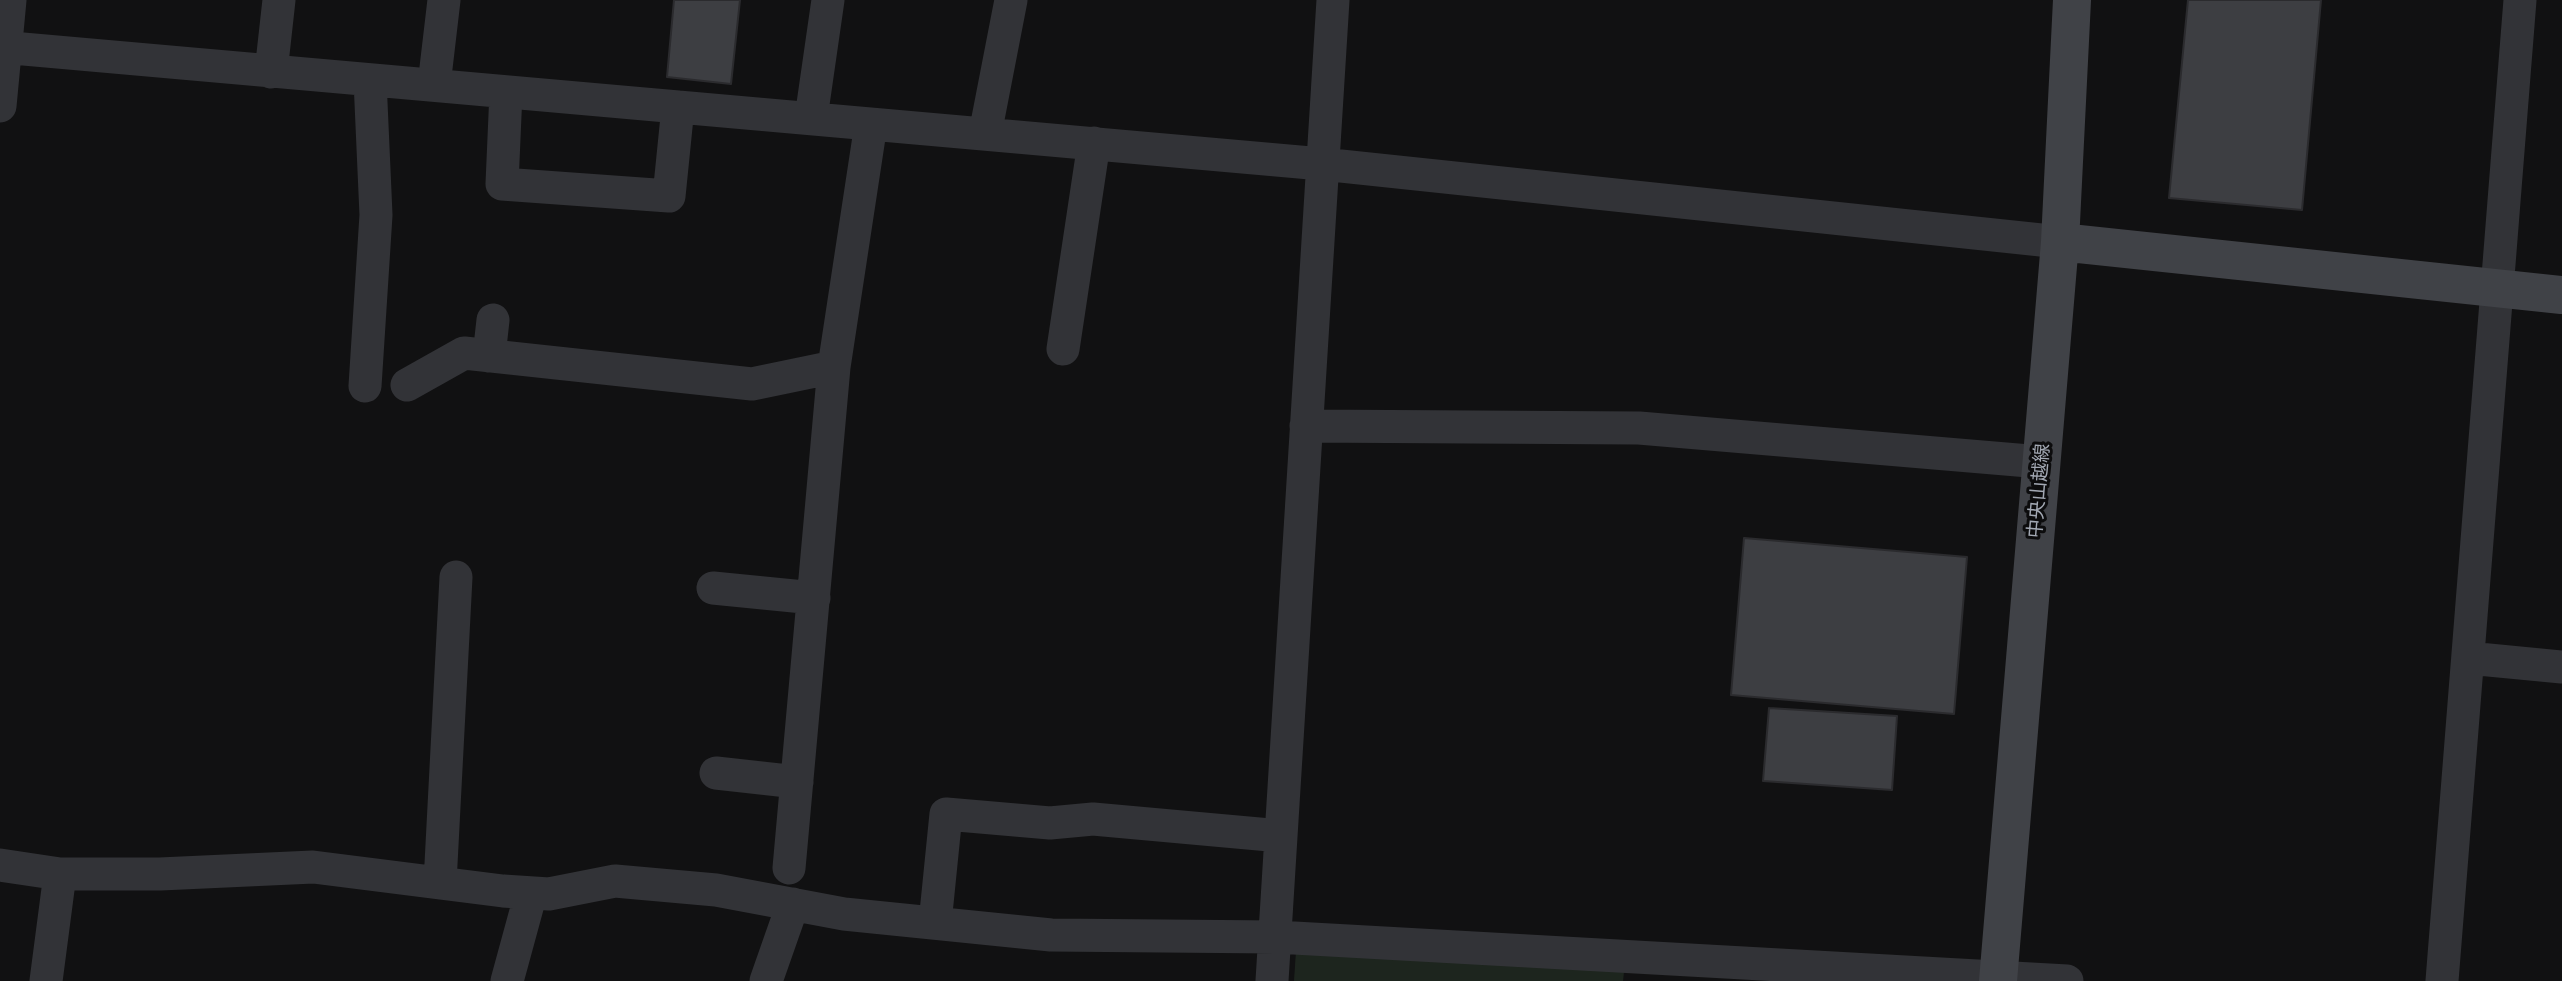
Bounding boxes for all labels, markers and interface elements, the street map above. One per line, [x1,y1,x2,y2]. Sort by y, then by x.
street label: 中央山越線 [2024,443,2054,539]

